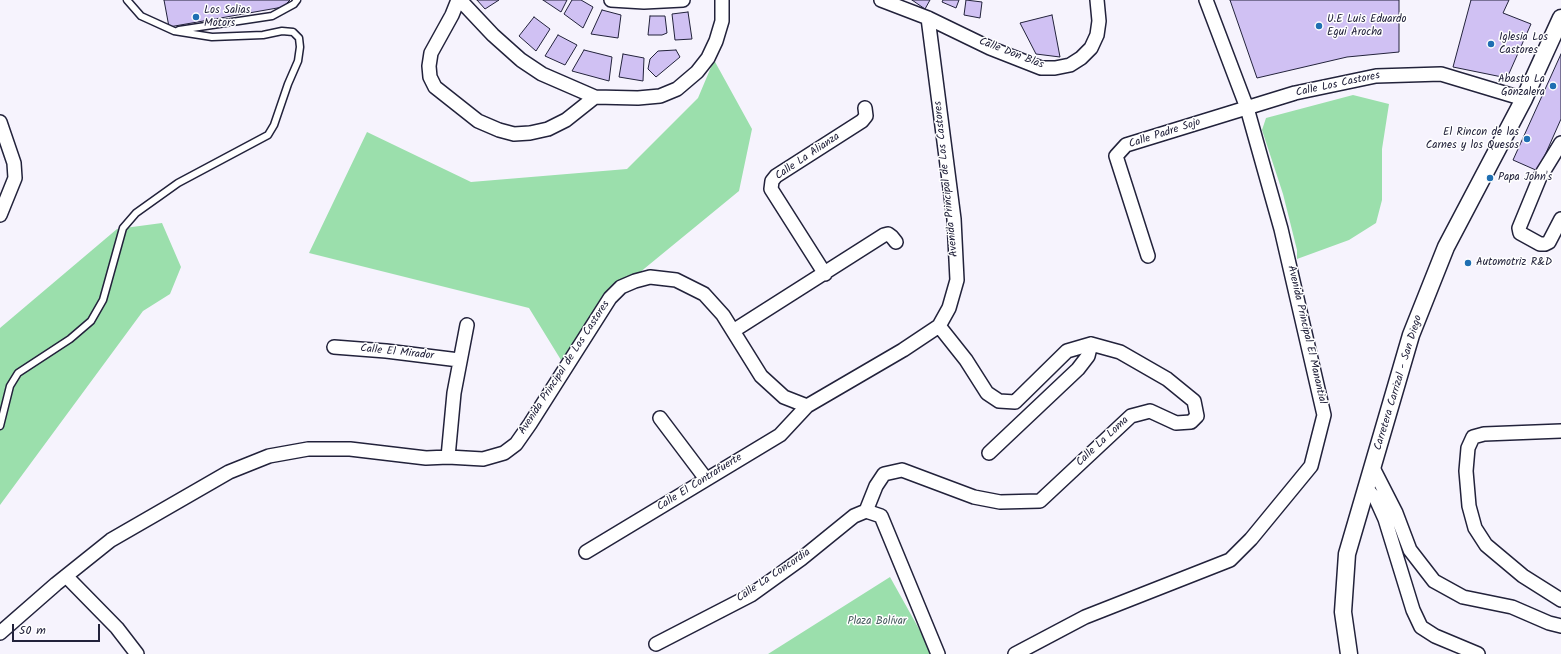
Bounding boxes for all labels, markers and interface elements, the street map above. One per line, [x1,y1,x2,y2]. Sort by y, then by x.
place label: Los Salias Motors [204,4,250,30]
marker: Los Salias Motors [191,12,201,22]
place label: U.E Luis Eduardo Egui Arocha [1327,13,1407,39]
marker: U.E Luis Eduardo Egui Arocha [1314,21,1324,31]
place label: Iglesia Los Castores [1499,31,1548,57]
street label: Calle Don Blas [977,36,1045,72]
marker: Iglesia Los Castores [1486,39,1496,49]
street label: Calle Los Castores [1295,70,1381,100]
place label: Abasto La Gonzalera [1498,73,1545,99]
marker: Abasto La Gonzalera [1548,81,1558,91]
street label: Avenida Principal de Los Castores [932,100,962,258]
street label: Calle Padre Sojo [1127,116,1203,152]
place label: El Rincon de las Carnes y los Quesos [1426,126,1519,152]
street label: Calle La Alianza [773,131,843,183]
marker: El Rincon de las Carnes y los Quesos [1522,134,1532,144]
place label: Papa John's [1498,171,1552,185]
marker: Papa John's [1485,173,1495,183]
place label: Automotriz R&D [1476,256,1552,270]
marker: Automotriz R&D [1463,258,1473,268]
street label: Avenida Principal El Manantial [1284,264,1328,406]
street label: Avenida Principal de Los Castores [517,299,613,437]
street label: Carretera Carrizal - San Diego [1372,314,1426,452]
street label: Calle El Mirador [359,343,435,363]
street label: Calle La Loma [1074,414,1132,470]
street label: Calle El Contrafuerte [655,452,745,514]
street label: Calle La Concordia [735,546,813,606]
park label: Plaza Bolívar [848,615,906,629]
scale bar [14,616,102,642]
text: 50 m [19,621,46,640]

